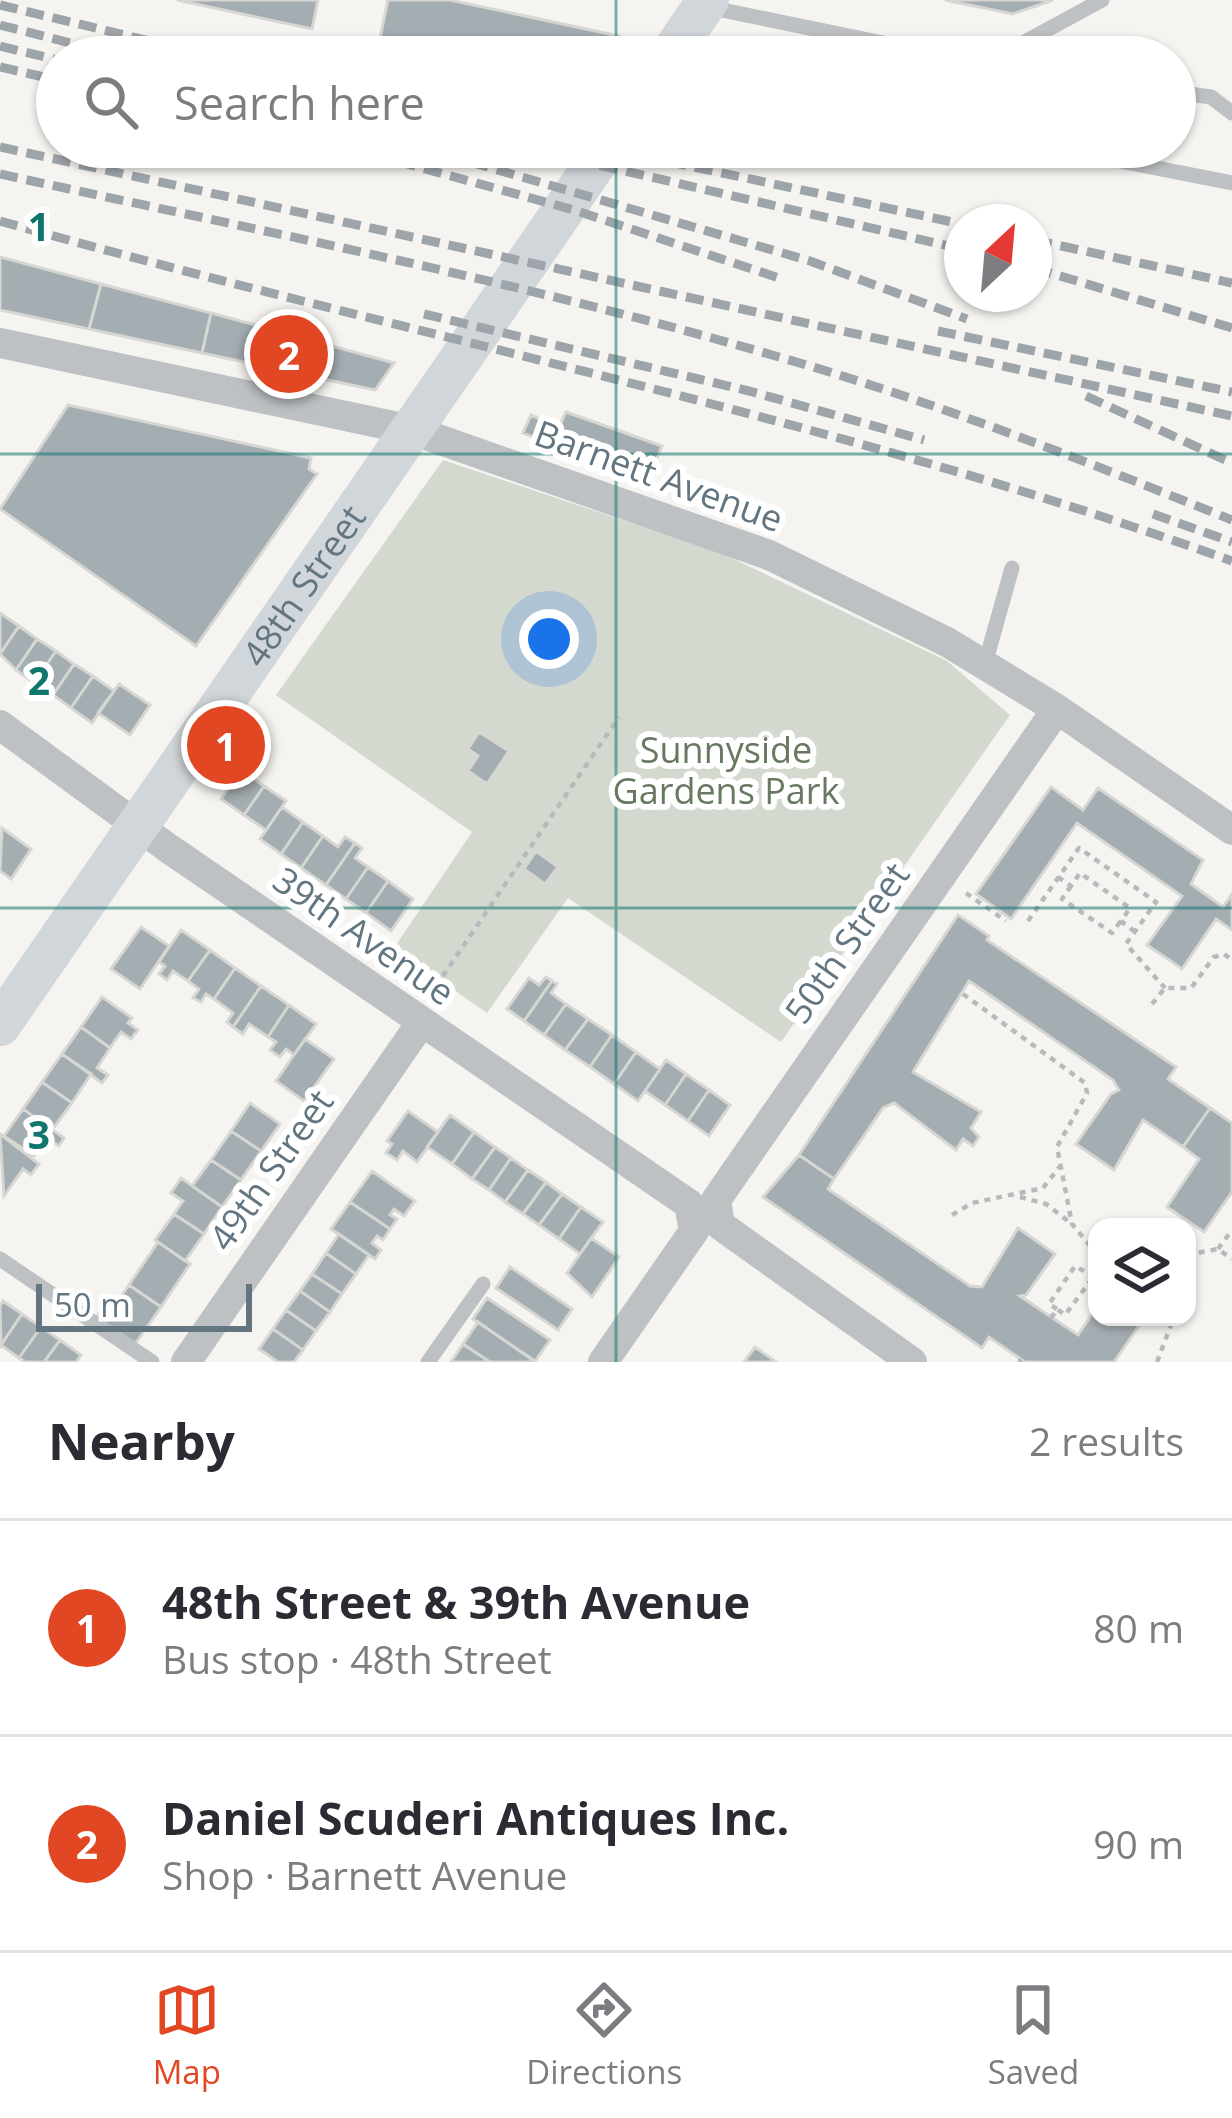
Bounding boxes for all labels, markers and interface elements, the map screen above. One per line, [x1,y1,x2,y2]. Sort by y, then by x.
search box [36,36,1196,168]
icon: search [78,69,144,135]
text: Search here [174,72,425,133]
text: 1 [28,199,50,252]
north arrow [944,204,1052,312]
pin: 2 [250,309,328,399]
street label: Barnett Avenue [528,408,790,543]
street label: 48th Street [230,495,376,676]
your location [519,609,579,669]
text: 2 [28,653,50,706]
pin: 1 [187,700,265,790]
park label: Sunnyside Gardens Park [612,725,840,815]
street label: 50th Street [773,852,920,1033]
street label: 39th Avenue [264,855,465,1016]
street label: 49th Street [197,1079,344,1260]
text: 3 [28,1107,50,1160]
map controls [1088,1218,1196,1326]
button: layers [1088,1218,1196,1326]
scale bar [36,1278,252,1331]
text: 50 m [54,1282,131,1327]
text: Nearby [48,1405,235,1475]
text: 2 results [1029,1414,1184,1467]
text: 48th Street & 39th Avenue [162,1571,750,1632]
text: 1 [76,1601,98,1654]
text: 80 m [1093,1601,1184,1654]
text: Bus stop · 48th Street [162,1632,552,1685]
text: Daniel Scuderi Antiques Inc. [162,1787,789,1848]
text: 2 [76,1817,98,1870]
text: 90 m [1093,1817,1184,1870]
text: Shop · Barnett Avenue [162,1848,567,1901]
tab: Map [153,1977,221,2094]
tab: Directions [526,1977,682,2094]
tab: Saved [988,1977,1079,2094]

